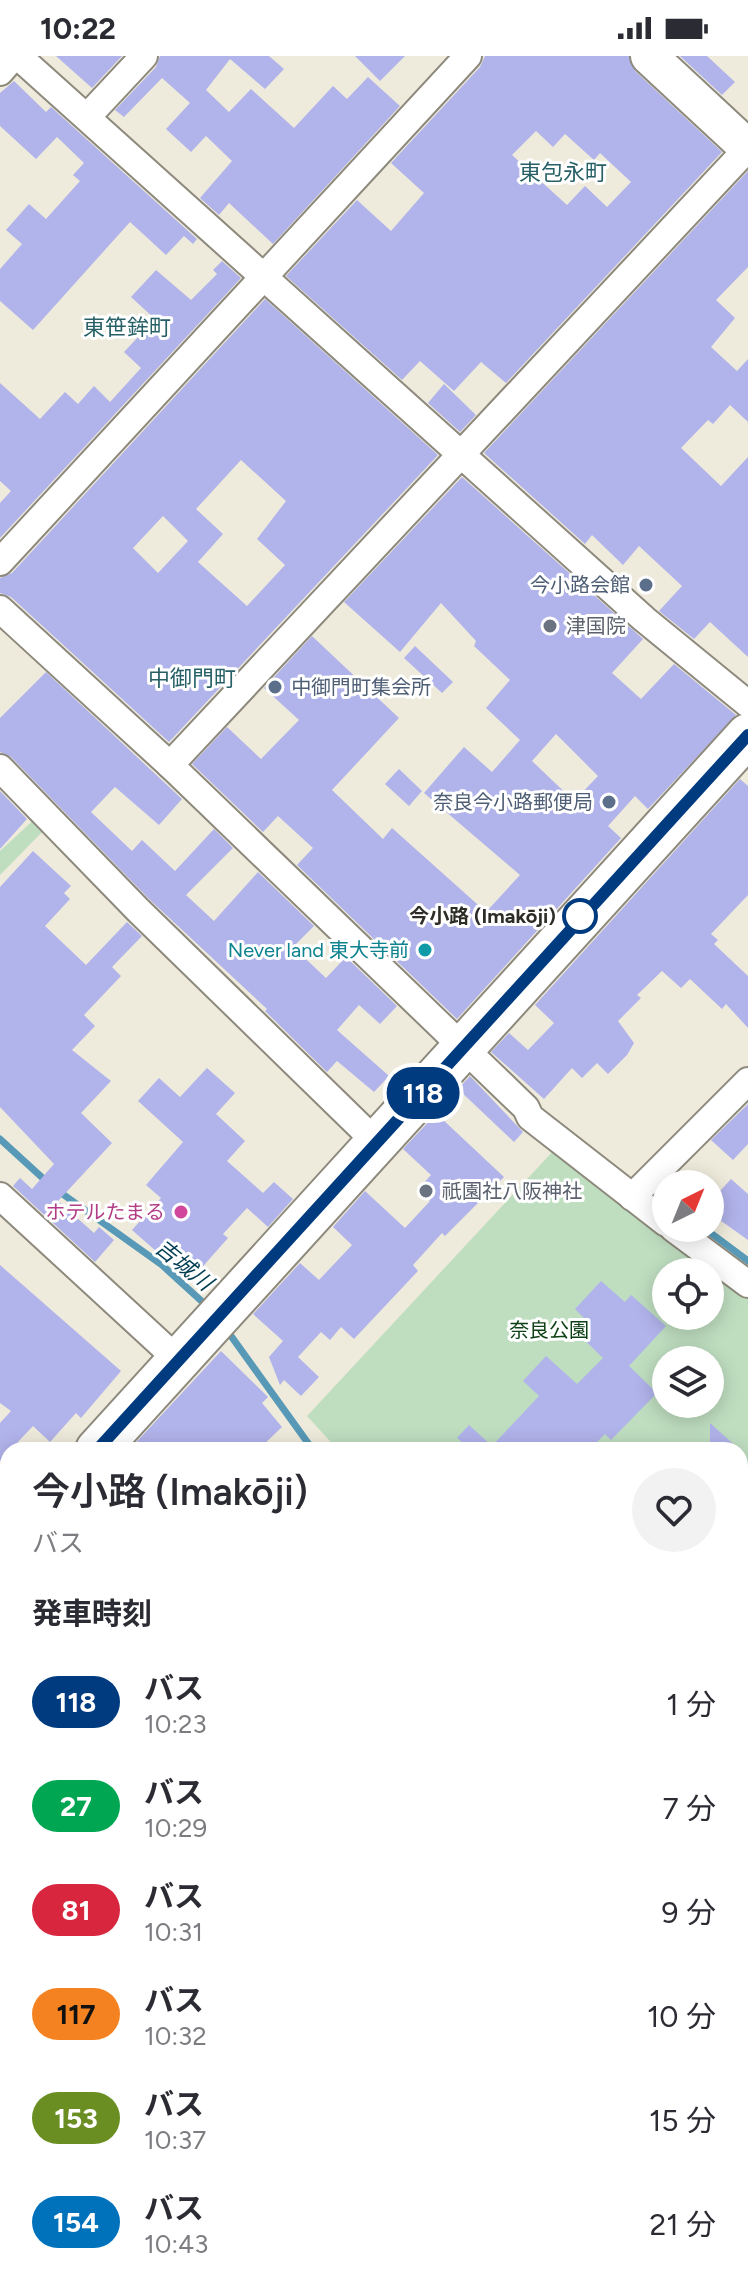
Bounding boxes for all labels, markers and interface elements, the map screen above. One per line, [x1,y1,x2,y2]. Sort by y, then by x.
text: 10:22 [40,10,116,47]
district label: 東包永町 [519,159,607,186]
district label: 東笹鉾町 [83,314,171,341]
place label: 今小路会館 [530,573,630,597]
marker: 今小路会館 [637,576,655,594]
place label: 津国院 [566,614,626,638]
marker: 津国院 [541,617,559,635]
district label: 中御門町 [148,665,236,692]
place label: 中御門町集会所 [291,675,431,699]
marker: 中御門町集会所 [266,678,284,696]
place label: 奈良今小路郵便局 [433,790,593,814]
marker: 奈良今小路郵便局 [600,793,618,811]
marker: 今小路 (Imakōji) [563,899,597,933]
place label: 今小路 (Imakōji) [409,904,556,928]
place label: Never land 東大寺前 [228,938,409,962]
marker: Never land 東大寺前 [416,941,434,959]
line badge: 118 [377,1067,469,1119]
text: 118 [403,1076,443,1110]
north arrow [652,1170,724,1242]
map controls [652,1170,724,1418]
place label: 祇園社八阪神社 [442,1179,582,1203]
marker: 祇園社八阪神社 [417,1182,435,1200]
place label: ホテルたまる [46,1200,165,1224]
marker: ホテルたまる [172,1203,190,1221]
water label: 吉城川 [150,1234,220,1298]
button: locate [652,1258,724,1330]
park label: 奈良公園 [509,1318,589,1342]
button: layers [652,1346,724,1418]
button: heart [632,1468,716,1552]
text: 今小路 (Imakōji) [32,1469,308,1515]
text: バス [32,1527,84,1559]
text: 発車時刻 [32,1595,152,1632]
text: バス [144,1670,204,1707]
text: 118 [56,1685,96,1719]
text: 1 分 [666,1686,716,1723]
text: 10:23 [144,1708,207,1740]
text: バス [144,1774,204,1811]
text: 27 [60,1789,92,1823]
text: 7 分 [662,1790,716,1827]
text: 10:29 [144,1812,207,1844]
text: バス [144,1878,204,1915]
text: 81 [62,1893,90,1927]
text: 9 分 [662,1894,716,1931]
text: 10:31 [144,1916,203,1948]
text: バス [144,1982,204,2019]
text: 117 [56,1997,96,2031]
text: 10 分 [647,1998,716,2035]
text: 10:32 [144,2020,207,2052]
text: バス [144,2086,204,2123]
text: 153 [54,2101,98,2135]
text: 15 分 [649,2102,716,2139]
text: 10:37 [144,2124,206,2156]
text: バス [144,2190,204,2227]
text: 154 [53,2205,99,2239]
text: 21 分 [649,2206,716,2243]
text: 10:43 [144,2228,208,2260]

